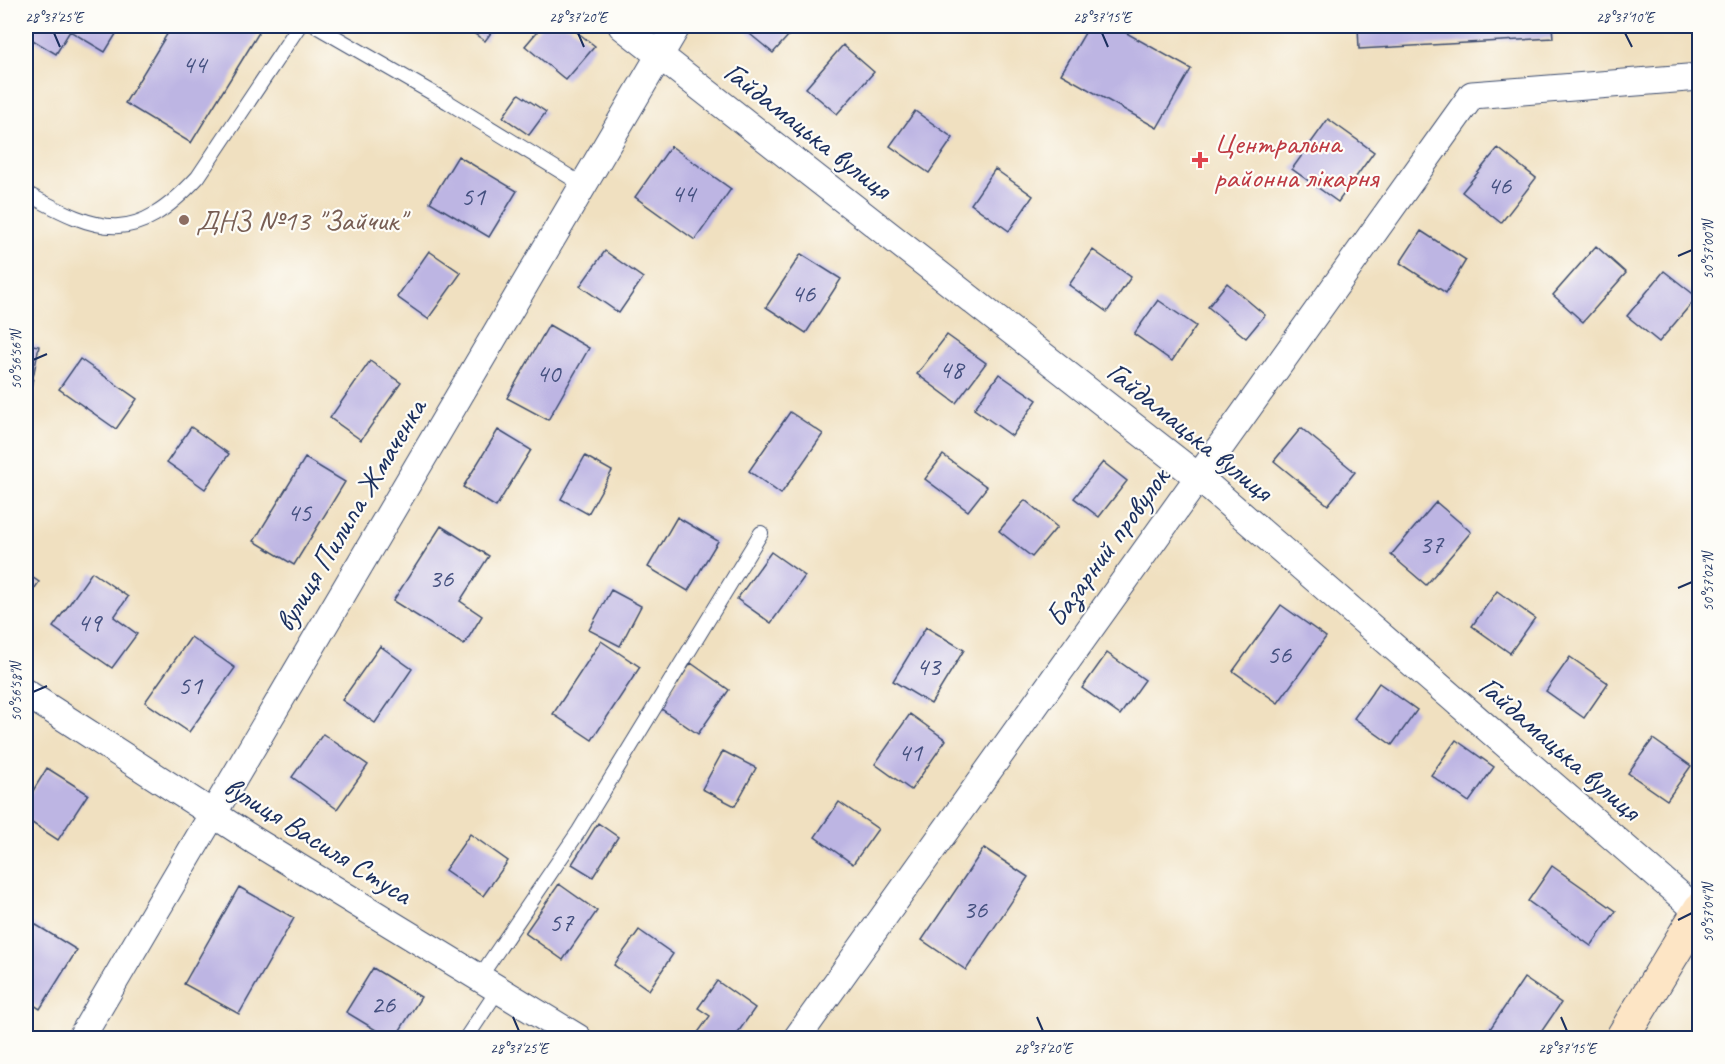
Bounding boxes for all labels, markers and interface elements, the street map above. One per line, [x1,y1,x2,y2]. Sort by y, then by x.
text: 28°37'25"E [25,8,85,27]
text: 28°37'20"E [549,8,609,27]
text: 28°37'15"E [1073,8,1133,27]
text: 28°37'10"E [1596,8,1656,27]
house number: 44 [182,47,209,81]
street label: Гайдамацька вулиця [716,53,902,209]
place label: Центральна районна лікарня [1214,124,1380,196]
marker: Центральна районна лікарня [1191,151,1209,169]
house number: 46 [1487,168,1512,202]
house number: 44 [671,176,698,210]
house number: 51 [461,179,487,213]
place label: ДНЗ №13 "Зайчик" [196,201,411,239]
marker: ДНЗ №13 "Зайчик" [177,213,191,227]
text: 50°57'00"N [1699,217,1718,280]
house number: 46 [791,276,816,310]
text: 50°56'56"N [7,327,26,390]
house number: 48 [939,352,966,386]
street label: Гайдамацька вулиця [1099,352,1283,511]
house number: 40 [536,356,562,390]
street label: вулиця Пилипа Жмаченка [266,389,436,638]
street label: Базарний провулок [1036,458,1179,634]
house number: 45 [287,495,313,529]
house number: 37 [1419,527,1445,561]
text: 50°57'02"N [1699,549,1718,612]
house number: 36 [429,561,454,595]
house number: 49 [77,605,103,639]
house number: 56 [1267,637,1292,671]
house number: 43 [916,649,942,683]
text: 50°56'58"N [7,659,26,722]
street label: Гайдамацька вулиця [1471,667,1651,831]
house number: 51 [178,668,204,702]
house number: 41 [898,735,924,769]
street label: вулиця Василя Стуса [217,767,421,914]
text: 50°57'04"N [1699,880,1718,943]
house number: 36 [963,892,988,926]
house number: 57 [549,905,575,939]
house number: 26 [371,987,396,1021]
text: 28°37'25"E [490,1039,550,1058]
text: 28°37'20"E [1014,1039,1074,1058]
text: 28°37'15"E [1538,1039,1598,1058]

